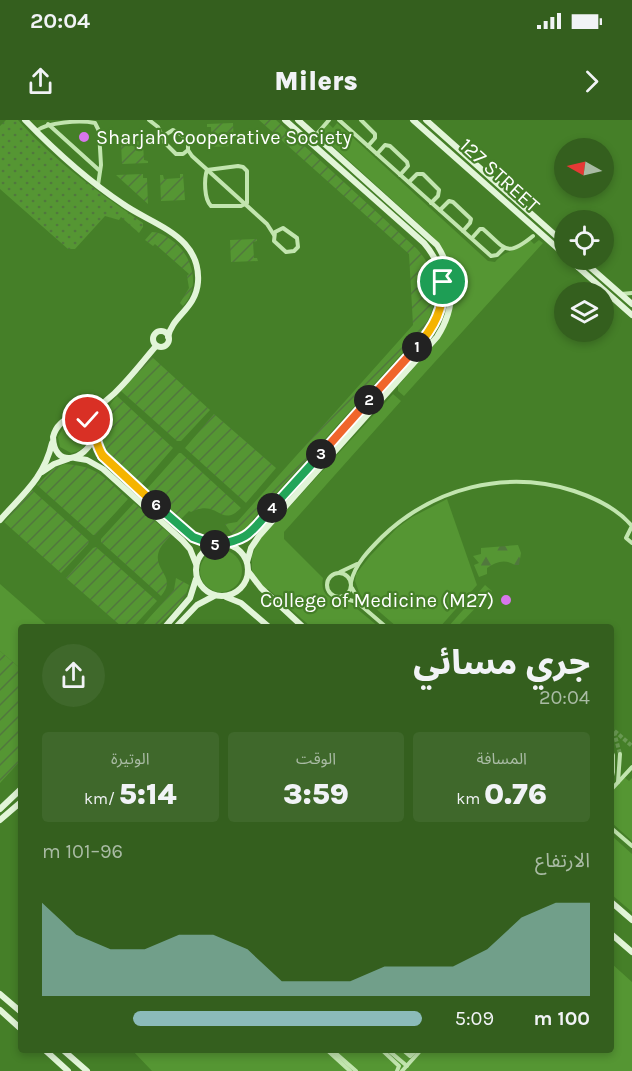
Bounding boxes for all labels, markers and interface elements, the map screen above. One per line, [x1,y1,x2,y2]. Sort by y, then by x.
text: 20:04 [30,8,90,34]
icon: share [24,65,57,98]
text: Milers [274,65,358,97]
icon: forward [575,65,608,98]
place label: Sharjah Cooperative Society [96,126,352,149]
marker: Sharjah Cooperative Society [77,130,91,144]
street label: 127 STREET [455,134,544,217]
north arrow [554,138,614,198]
map controls [554,138,614,342]
button: locate [554,210,614,270]
pin [417,256,468,307]
icon: arrive [426,265,459,298]
button: layers [554,282,614,342]
pin: 1 [402,332,432,362]
text: 1 [414,337,420,356]
pin: 2 [354,385,384,415]
text: 2 [364,390,374,409]
pin [62,394,113,445]
icon: check [71,403,104,436]
pin: 3 [306,439,336,469]
text: 3 [316,444,326,463]
pin: 6 [141,490,171,520]
pin: 4 [257,493,287,523]
text: 6 [151,495,161,514]
text: 4 [267,498,277,517]
pin: 5 [200,530,230,560]
text: 5 [210,535,220,554]
place label: College of Medicine (M27) [260,589,494,612]
marker: College of Medicine (M27) [499,593,513,607]
button: share [42,644,105,707]
text: جري مسائي [413,644,590,682]
text: 20:04 [539,686,590,709]
text: الوتيرة [111,749,150,768]
text: الوقت [296,749,336,768]
text: المسافة [476,749,527,768]
text: 5:14 [119,776,177,812]
text: 3:59 [283,776,349,812]
text: 0.76 [484,776,547,812]
text: /km [84,789,119,808]
text: km [456,789,484,808]
text: 96–101 m [42,840,123,863]
text: الارتفاع [535,849,590,872]
text: 5:09 [455,1007,494,1030]
text: 100 m [534,1007,590,1030]

